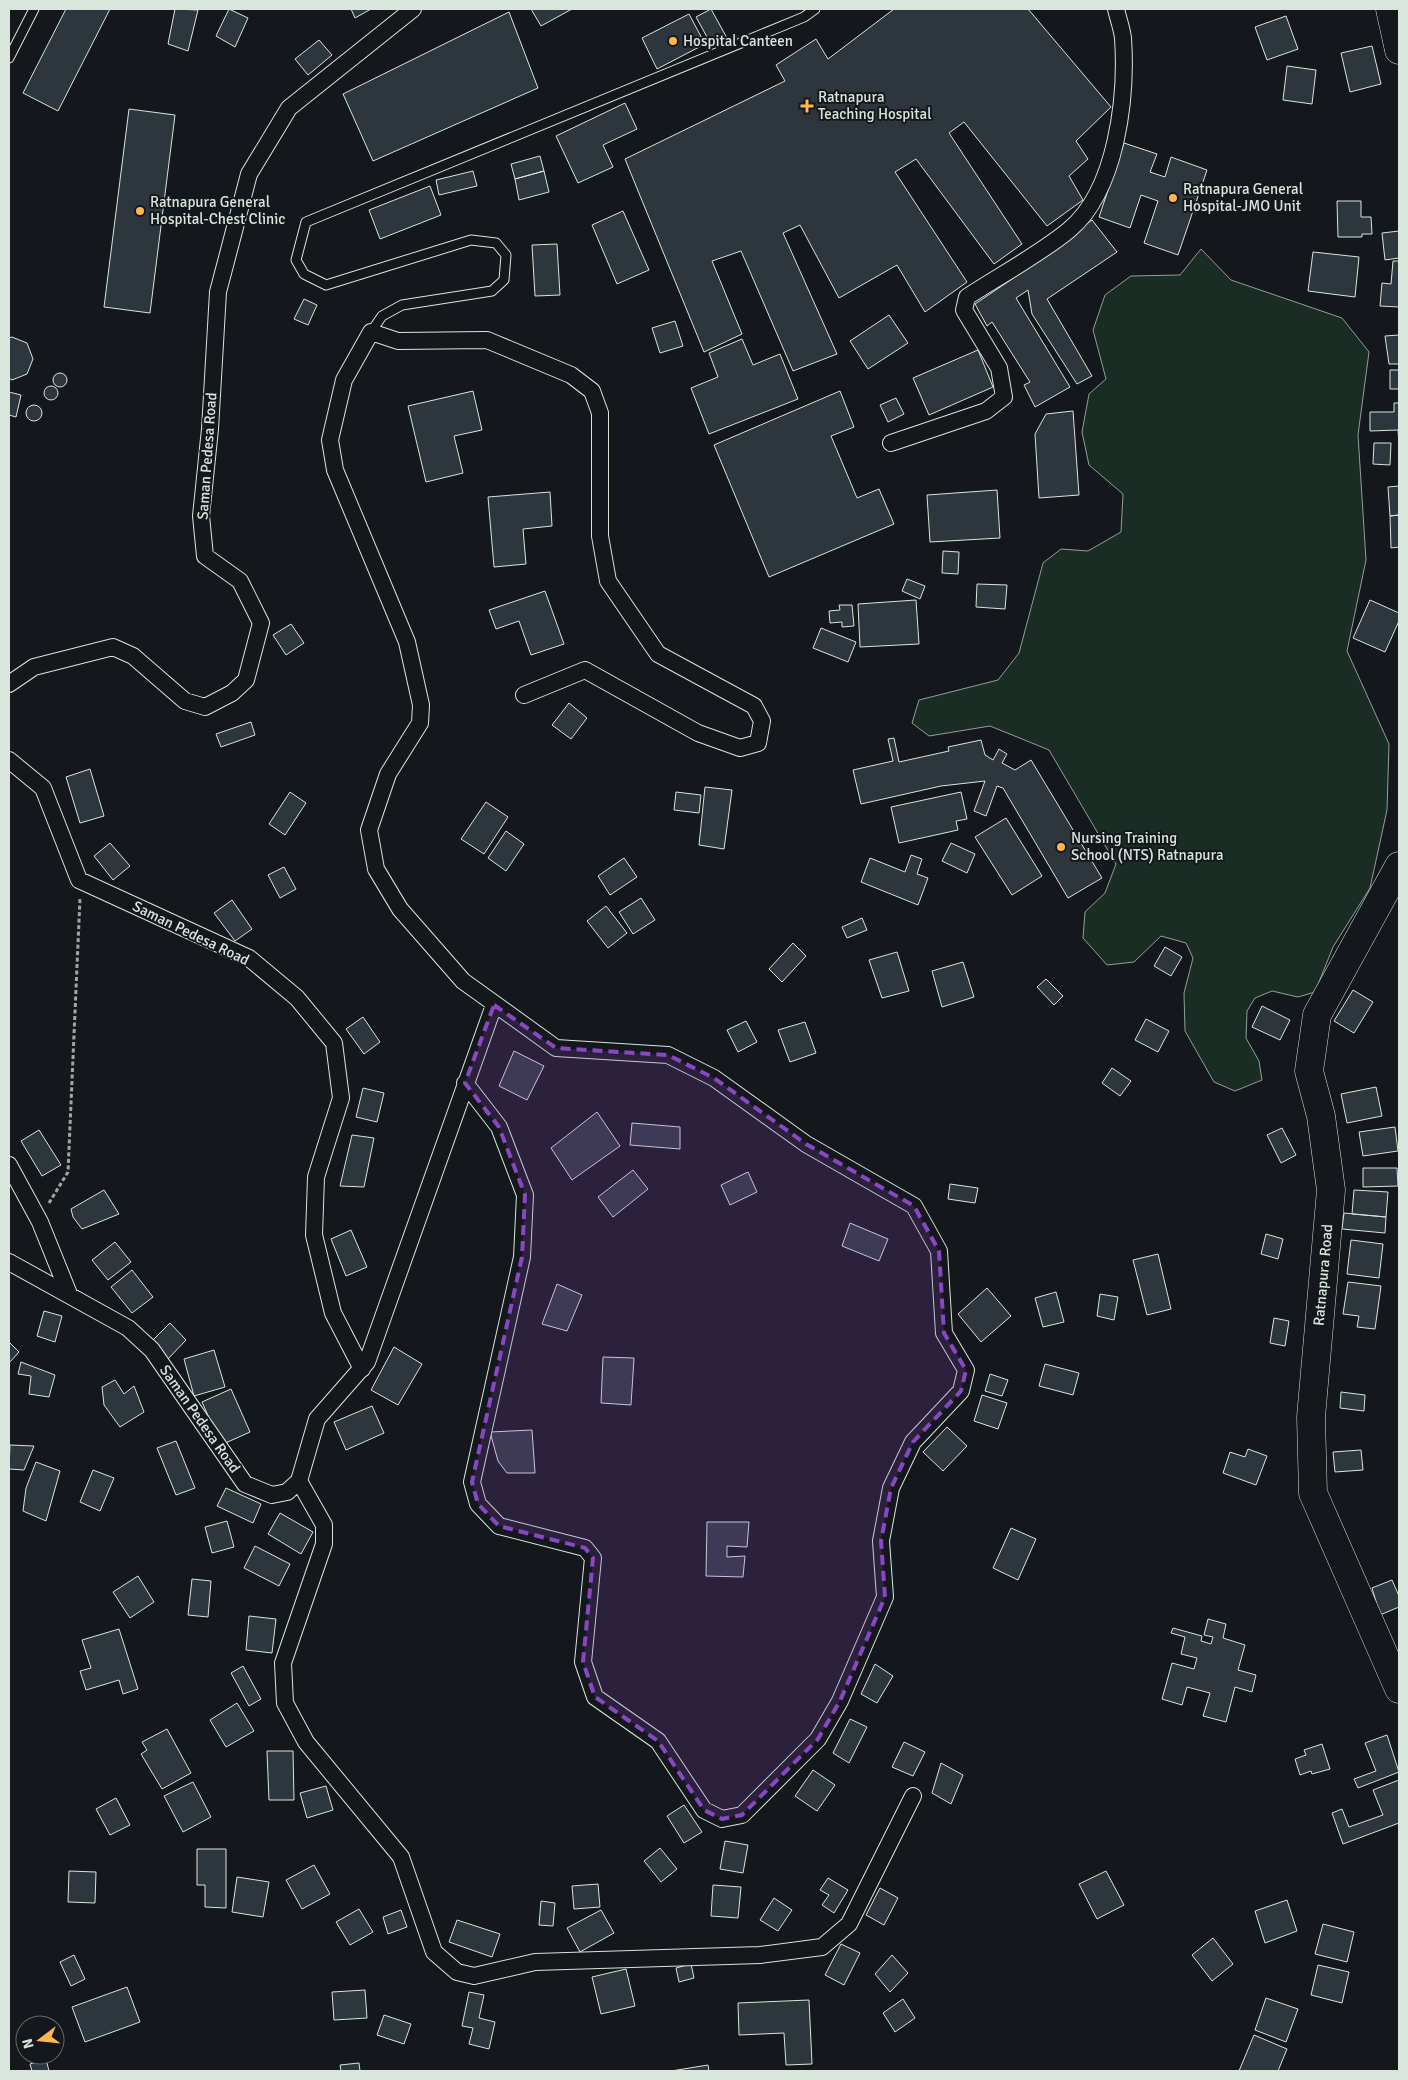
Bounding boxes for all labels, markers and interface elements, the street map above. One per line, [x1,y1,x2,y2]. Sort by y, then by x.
place label: Hospital Canteen [683,32,793,50]
marker: Hospital Canteen [667,35,679,47]
place label: Ratnapura Teaching Hospital [818,88,932,123]
marker: Ratnapura Teaching Hospital [800,99,814,113]
place label: Ratnapura General Hospital-JMO Unit [1183,180,1303,215]
marker: Ratnapura General Hospital-JMO Unit [1167,192,1179,204]
place label: Ratnapura General Hospital-Chest Clinic [150,193,285,228]
marker: Ratnapura General Hospital-Chest Clinic [134,205,146,217]
street label: Saman Pedesa Road [194,392,220,520]
place label: Nursing Training School (NTS) Ratnapura [1071,829,1224,864]
marker: Nursing Training School (NTS) Ratnapura [1055,841,1067,853]
street label: Saman Pedesa Road [130,897,252,969]
street label: Ratnapura Road [1310,1223,1336,1327]
street label: Saman Pedesa Road [156,1362,244,1476]
north arrow [15,2015,65,2065]
text: N [18,2036,37,2050]

